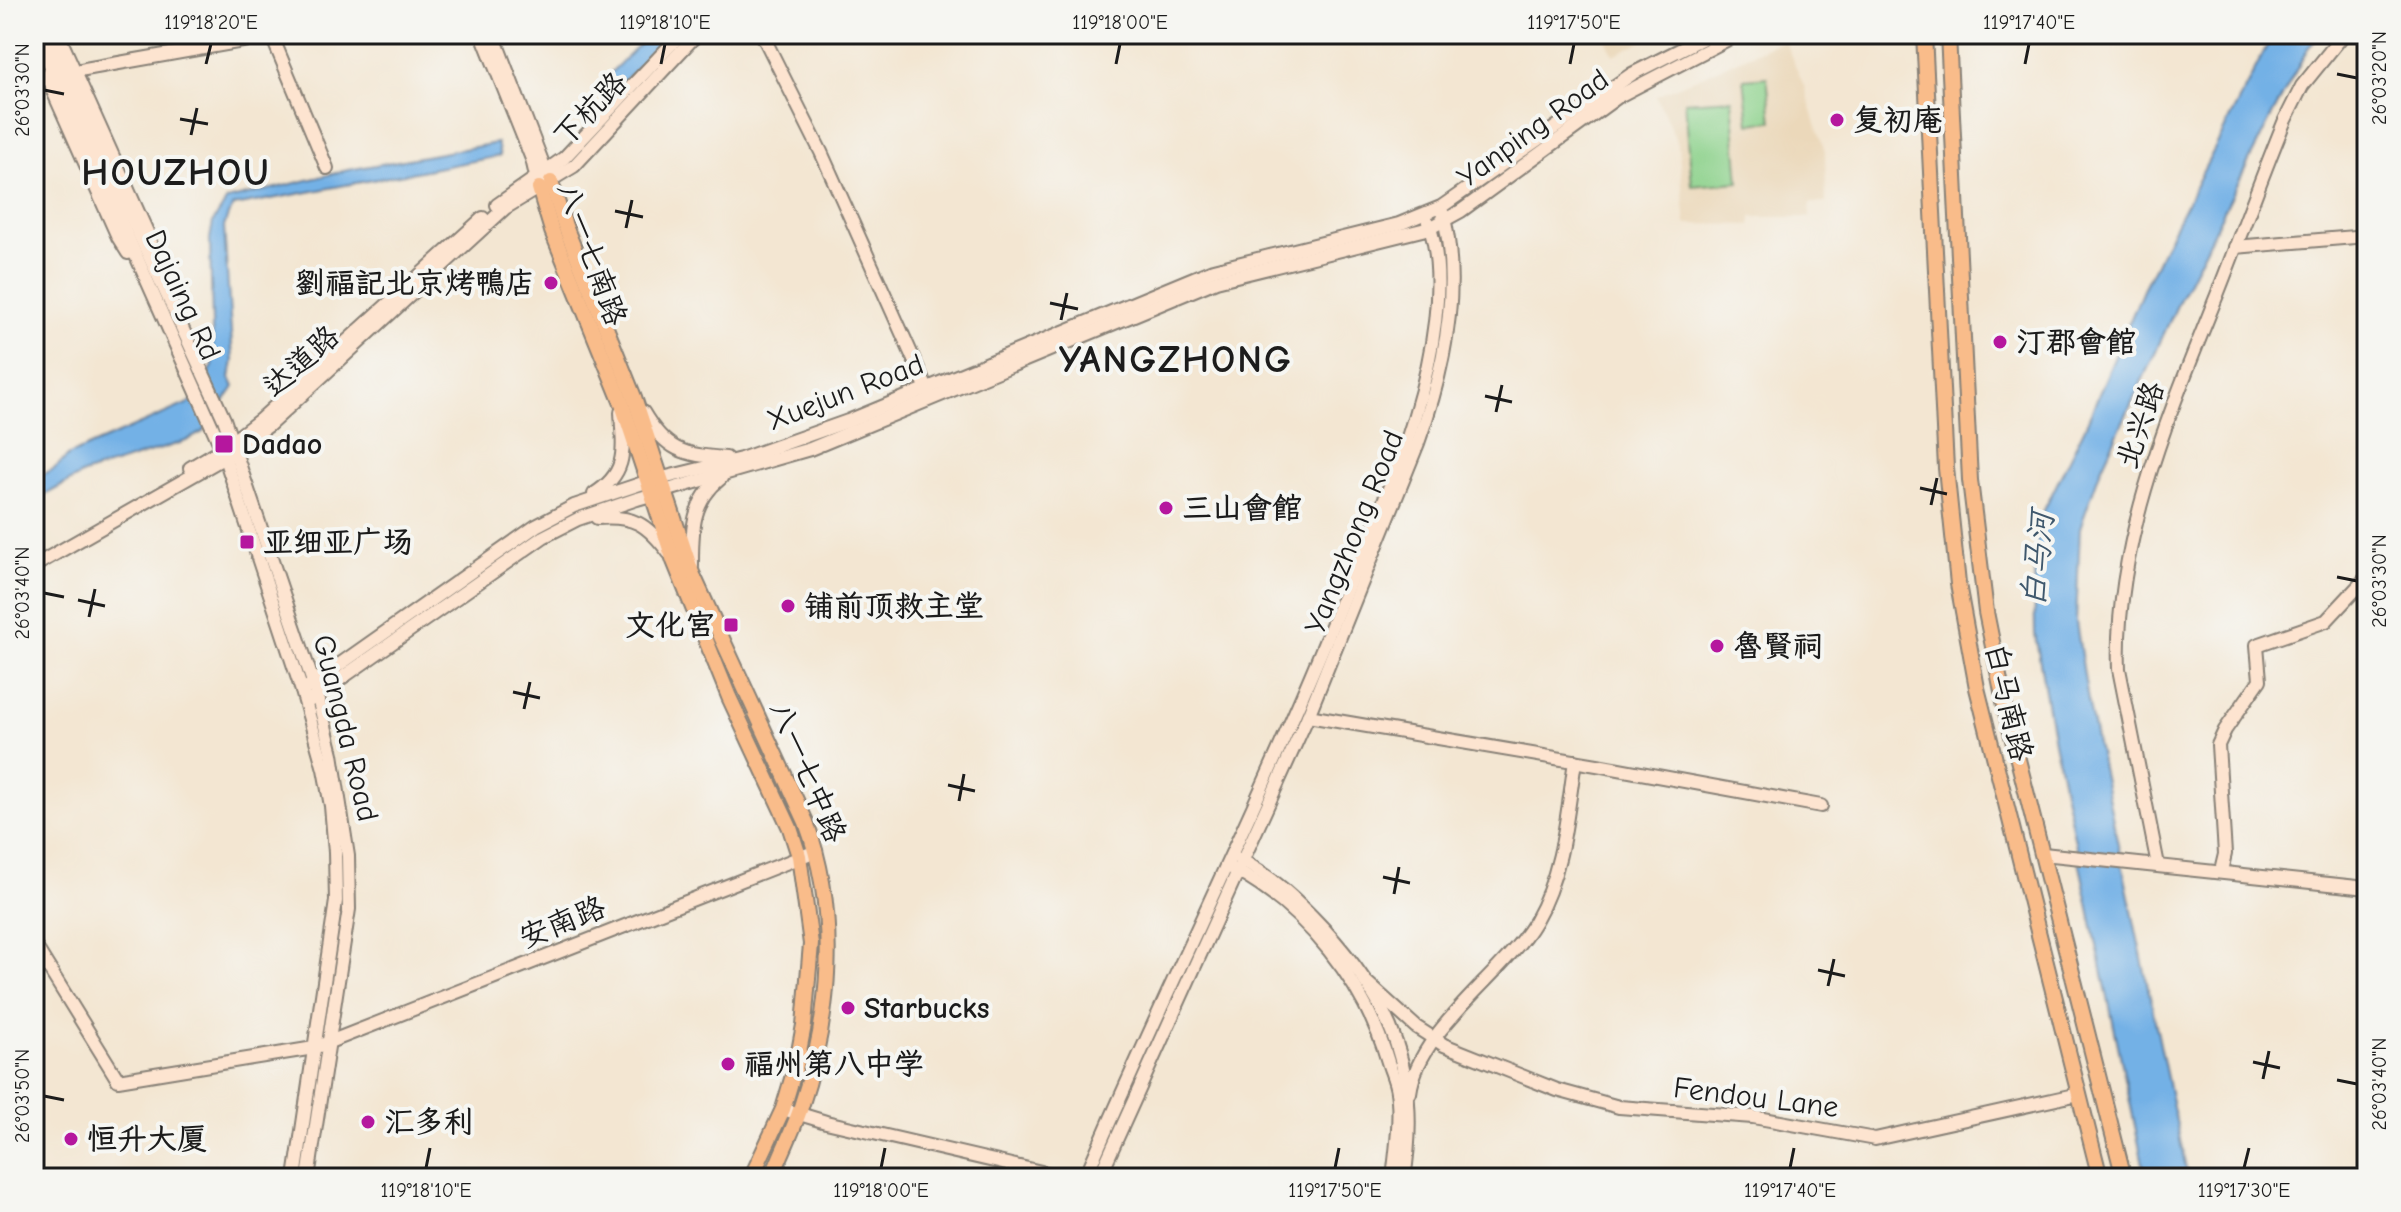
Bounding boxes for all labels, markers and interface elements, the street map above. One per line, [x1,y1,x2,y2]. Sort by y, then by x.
text: 119°18'20"E [164,11,258,34]
text: 119°18'10"E [619,11,711,34]
text: 119°18'00"E [1072,11,1168,34]
text: 119°17'50"E [1527,11,1621,34]
text: 119°17'40"E [1983,11,2075,34]
text: 26°03'20"N [2368,31,2391,125]
text: 26°03'30"N [11,43,34,137]
street label: Yanping Road [1451,62,1616,195]
street label: 下杭路 [547,65,634,154]
place label: 复初庵 [1853,103,1943,138]
marker: 复初庵 [1828,111,1846,129]
district label: HOUZHOU [81,151,271,195]
street label: 八一七南路 [549,178,634,331]
street label: Dajaing Rd [137,225,228,366]
place label: 劉福記北京烤鴨店 [295,266,535,301]
marker: 劉福記北京烤鴨店 [542,274,560,292]
street label: 达道路 [256,318,346,404]
place label: 汀郡會館 [2016,325,2136,360]
marker: 汀郡會館 [1991,333,2009,351]
district label: YANGZHONG [1059,338,1293,382]
street label: Xuejun Road [762,347,928,438]
street label: 北兴路 [2109,377,2172,473]
street label: Yangzhong Road [1298,425,1411,639]
place label: Dadao [242,427,322,462]
marker: Dadao [213,433,235,455]
place label: 三山會館 [1182,491,1302,526]
marker: 三山會館 [1157,499,1175,517]
water label: 白马河 [2014,504,2061,609]
place label: 亚细亚广场 [263,525,413,560]
marker: 亚细亚广场 [238,533,256,551]
text: 26°03'30"N [2368,534,2391,628]
text: 26°03'40"N [11,547,34,639]
place label: 铺前顶救主堂 [804,589,984,624]
marker: 铺前顶救主堂 [779,597,797,615]
place label: 文化宫 [625,608,715,643]
marker: 文化宫 [722,616,740,634]
place label: 魯賢祠 [1733,629,1823,664]
street label: Guangda Road [305,631,386,825]
marker: 魯賢祠 [1708,637,1726,655]
street label: 白马南路 [1978,640,2039,765]
street label: 八一七中路 [762,696,853,848]
street label: 安南路 [514,889,610,956]
place label: Starbucks [864,991,990,1026]
marker: Starbucks [839,999,857,1017]
text: 26°03'40"N [2368,1038,2391,1130]
place label: 福州第八中学 [744,1047,924,1082]
text: 26°03'50"N [11,1049,34,1143]
marker: 福州第八中学 [719,1055,737,1073]
street label: Fendou Lane [1671,1070,1840,1125]
place label: 汇多利 [384,1105,474,1140]
marker: 汇多利 [359,1113,377,1131]
place label: 恒升大厦 [87,1122,207,1157]
marker: 恒升大厦 [62,1130,80,1148]
text: 119°18'10"E [380,1179,472,1202]
text: 119°18'00"E [833,1179,929,1202]
text: 119°17'50"E [1288,1179,1382,1202]
text: 119°17'40"E [1744,1179,1836,1202]
text: 119°17'30"E [2198,1179,2290,1202]

